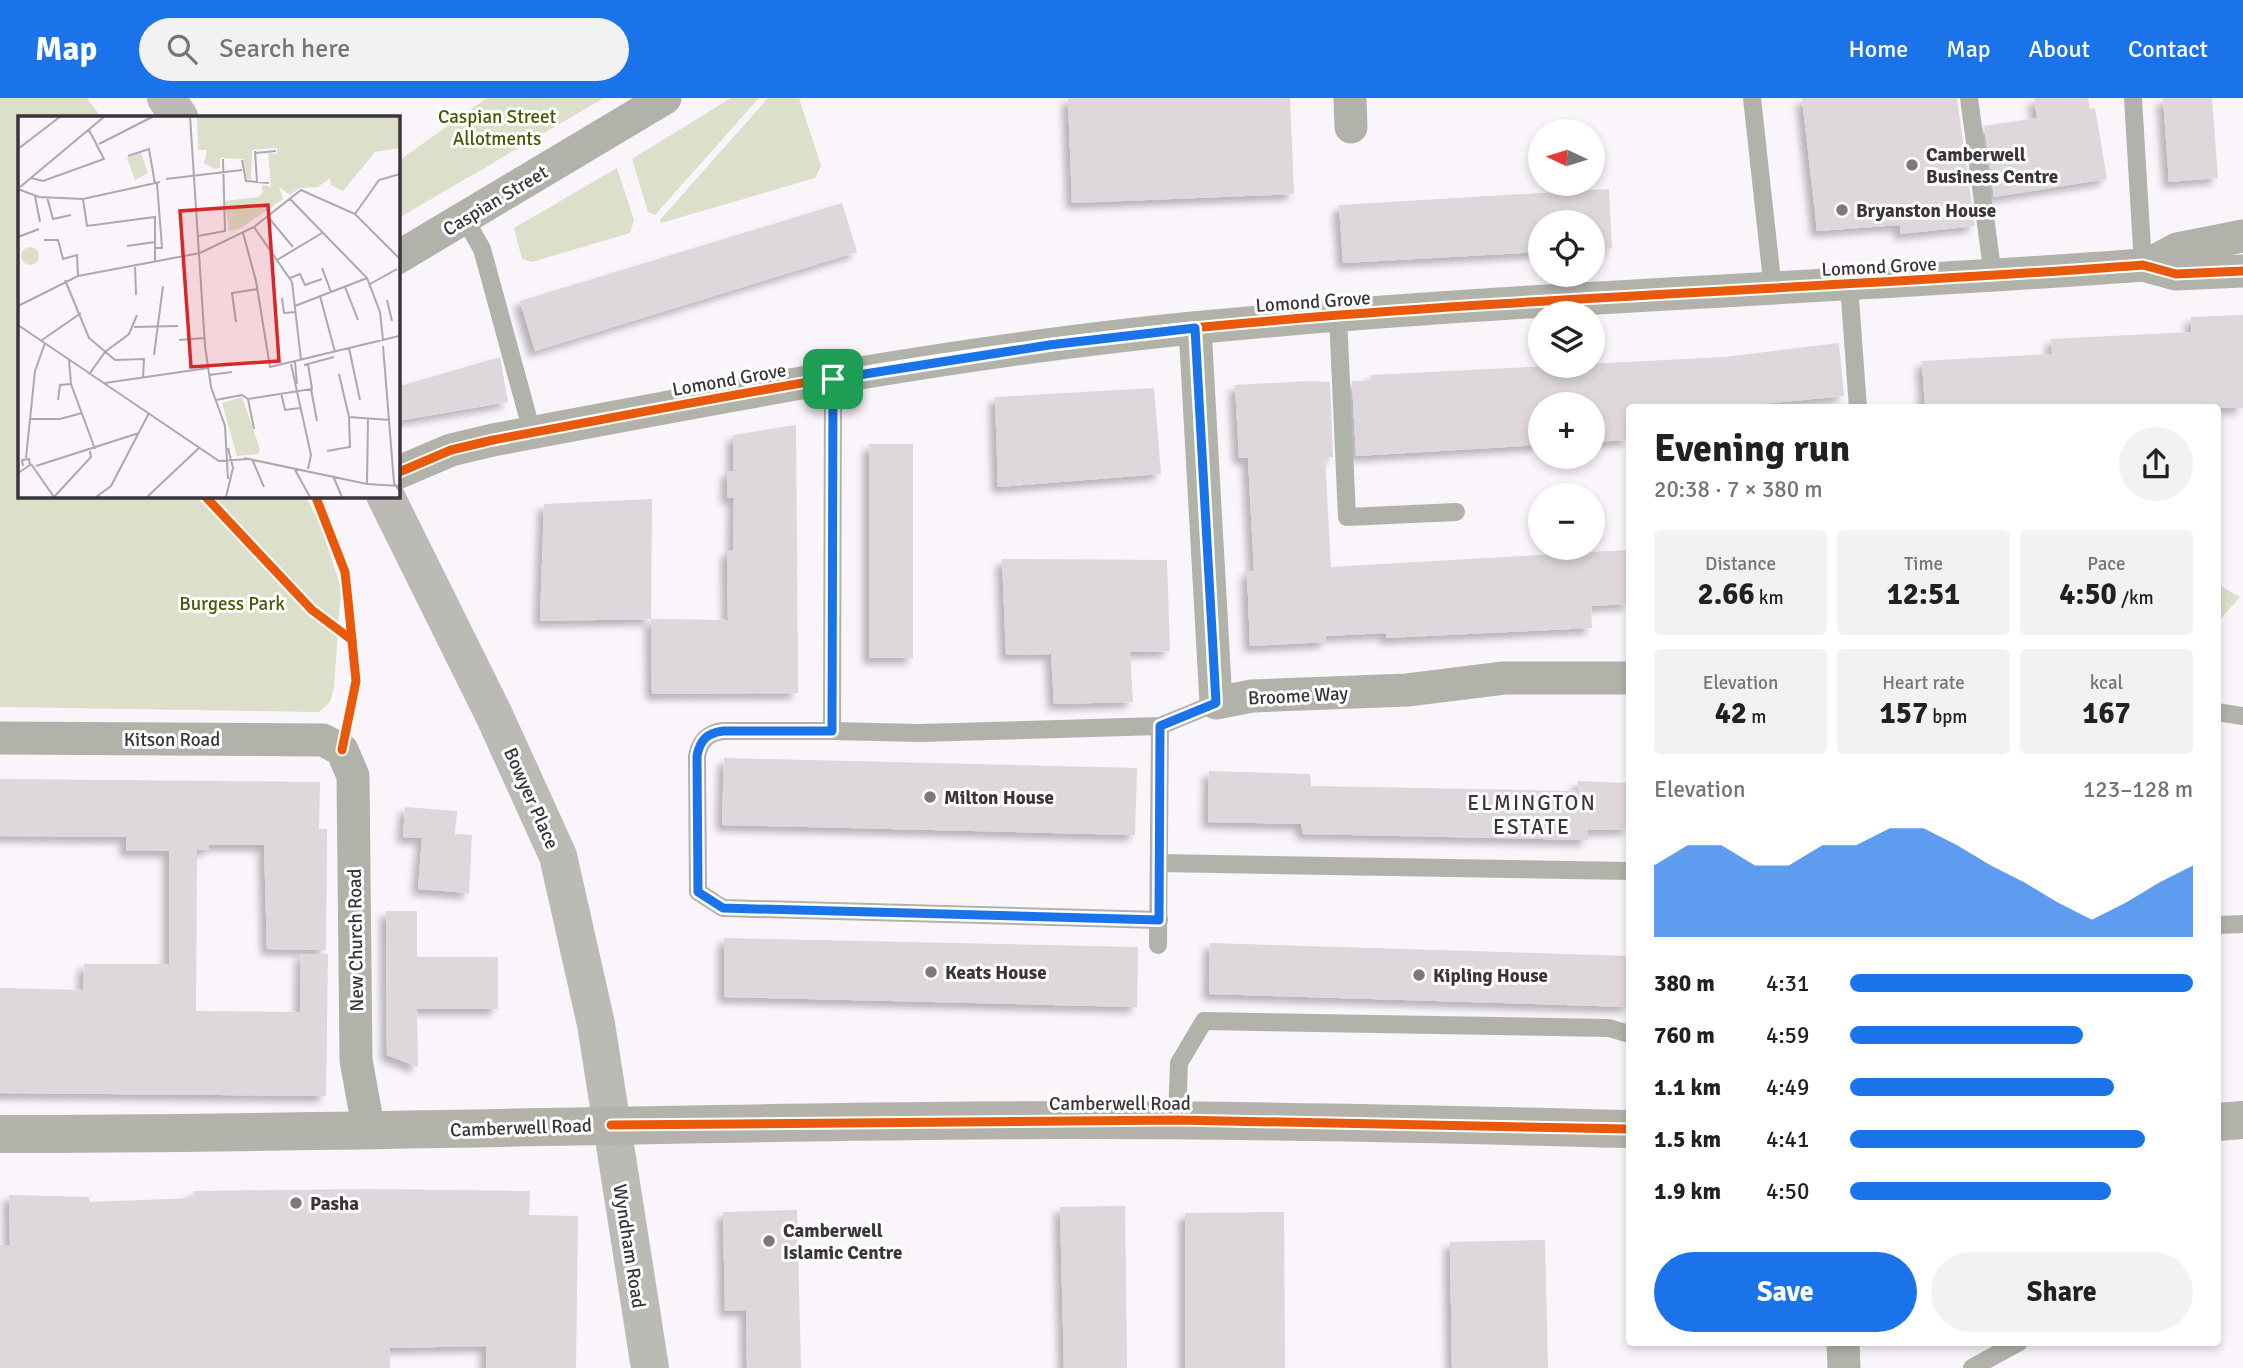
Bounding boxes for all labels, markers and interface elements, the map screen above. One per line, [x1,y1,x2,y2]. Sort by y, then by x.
search box [139,18,629,81]
text: Map [35,29,97,70]
icon: search [163,30,201,68]
text: Search here [219,33,350,65]
text: Home [1848,34,1908,64]
text: Map [1946,34,1991,64]
text: About [2029,34,2090,64]
text: Contact [2128,34,2208,64]
park label: Caspian Street Allotments [438,105,556,151]
inset map [18,116,399,497]
north arrow [1528,119,1605,196]
map controls [1528,119,1605,560]
place label: Camberwell Business Centre [1926,143,2058,189]
marker: Camberwell Business Centre [1904,157,1920,173]
street label: Caspian Street [439,160,553,242]
place label: Bryanston House [1856,199,1996,223]
marker: Bryanston House [1834,202,1850,218]
button: locate [1528,210,1605,287]
street label: Lomond Grove [1821,252,1937,282]
street label: Lomond Grove [1255,286,1371,318]
button: layers [1528,301,1605,378]
pin [803,349,863,409]
street label: Lomond Grove [670,358,788,402]
icon: arrive [814,360,852,398]
button: + [1528,392,1605,469]
text: Evening run [1654,425,1850,472]
button: share [2119,427,2193,501]
text: 20:38 · 7 × 380 m [1654,475,1823,504]
button: − [1528,483,1605,560]
text: Distance [1705,552,1776,576]
text: Time [1904,552,1943,576]
text: Pace [2087,552,2126,576]
text: 2.66 [1697,576,1755,613]
text: 12:51 [1887,576,1960,613]
text: 4:50 [2059,576,2117,613]
text: km [1755,586,1784,610]
text: /km [2117,586,2154,610]
park label: Burgess Park [179,592,285,616]
text: Elevation [1703,671,1778,695]
text: Heart rate [1882,671,1965,695]
text: kcal [2090,671,2123,695]
street label: Broome Way [1247,681,1349,711]
text: 42 [1715,695,1747,732]
text: 157 [1879,695,1928,732]
text: 167 [2082,695,2131,732]
text: m [1747,705,1766,729]
text: bpm [1928,705,1968,729]
street label: Kitson Road [124,728,220,752]
street label: Bowyer Place [498,744,564,853]
text: Elevation [1654,775,1746,804]
text: 123–128 m [2083,775,2193,804]
place label: Milton House [944,786,1054,810]
marker: Milton House [922,789,938,805]
district label: ELMINGTON ESTATE [1467,790,1597,840]
street label: New Church Road [343,868,369,1012]
place label: Keats House [945,961,1047,985]
marker: Keats House [923,964,939,980]
place label: Kipling House [1433,964,1548,988]
marker: Kipling House [1411,967,1427,983]
text: 380 m [1654,969,1715,998]
text: 4:31 [1766,969,1809,998]
text: 760 m [1654,1021,1715,1050]
text: 4:59 [1766,1021,1809,1050]
text: 1.1 km [1654,1073,1721,1102]
text: 4:49 [1766,1073,1809,1102]
street label: Camberwell Road [1049,1092,1191,1116]
street label: Camberwell Road [450,1114,592,1142]
text: 1.5 km [1654,1125,1721,1154]
text: 4:41 [1766,1125,1809,1154]
text: 1.9 km [1654,1177,1721,1206]
text: 4:50 [1766,1177,1809,1206]
street label: Wyndham Road [607,1182,651,1310]
place label: Pasha [310,1192,359,1216]
marker: Pasha [288,1195,304,1211]
place label: Camberwell Islamic Centre [783,1219,902,1265]
marker: Camberwell Islamic Centre [761,1233,777,1249]
button: Save [1654,1252,1917,1332]
button: Share [1931,1252,2193,1332]

